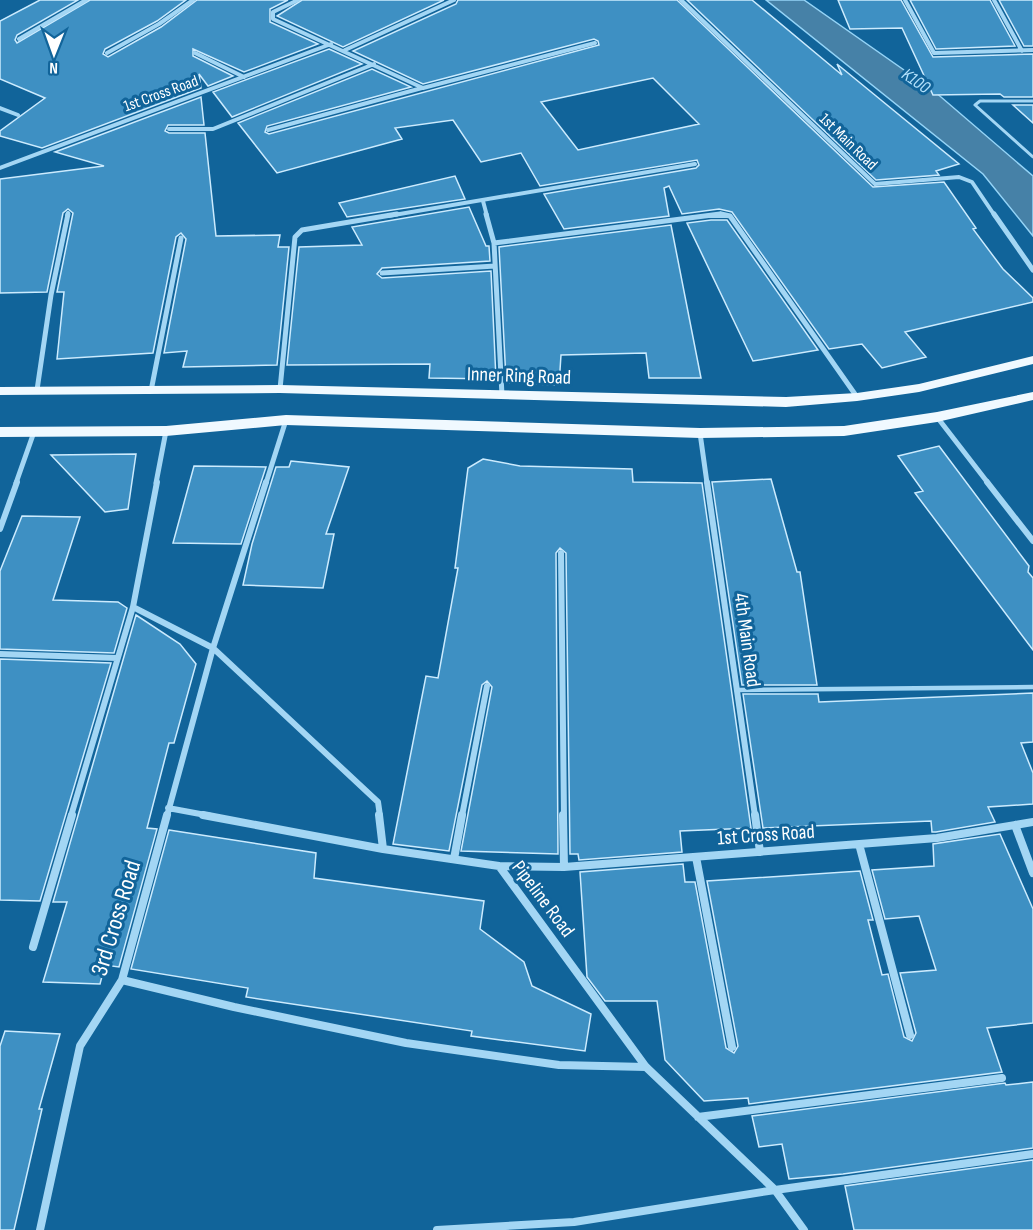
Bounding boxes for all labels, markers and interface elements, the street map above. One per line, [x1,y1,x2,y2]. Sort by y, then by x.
north arrow [24,24,84,84]
text: N [49,58,58,77]
water label: K100 [898,64,935,99]
street label: 1st Cross Road [121,72,201,116]
street label: 1st Main Road [815,110,881,174]
street label: Inner Ring Road [467,362,571,390]
street label: 4th Main Road [729,592,765,688]
street label: 1st Cross Road [717,820,815,850]
street label: Pipeline Road [506,856,580,942]
street label: 3rd Cross Road [85,857,147,979]

